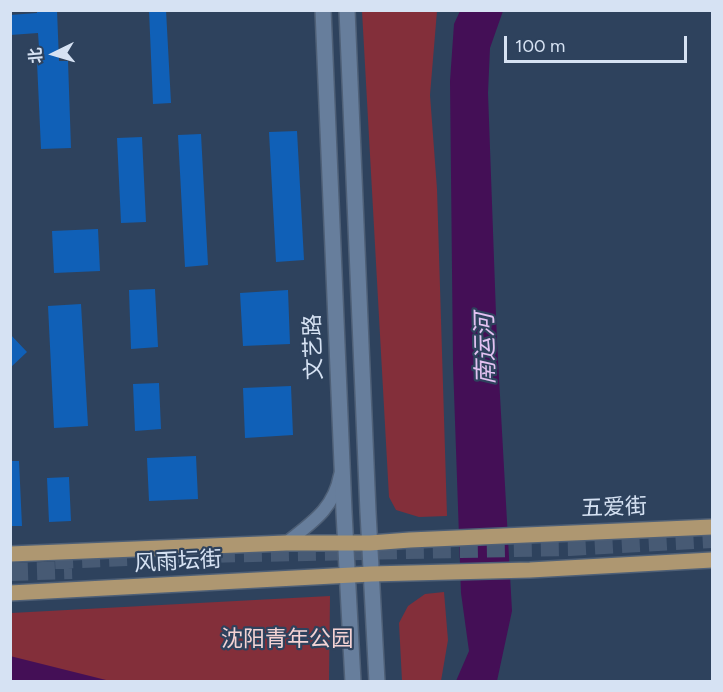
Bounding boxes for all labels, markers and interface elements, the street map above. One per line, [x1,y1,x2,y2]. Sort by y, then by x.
north arrow [24,24,84,84]
scale bar [507,24,690,62]
text: 100 m [515,35,565,57]
text: 北 [25,47,46,64]
water label: 南运河 [471,313,501,385]
street label: 文艺路 [300,314,328,380]
street label: 五爱街 [581,494,647,522]
street label: 风雨坛街 [133,547,223,577]
park label: 沈阳青年公园 [221,627,353,653]

